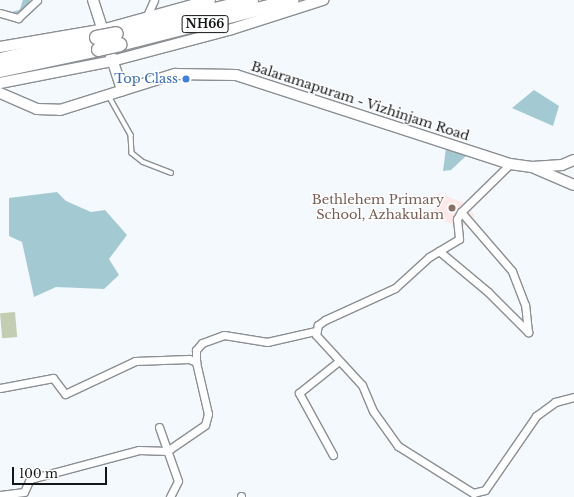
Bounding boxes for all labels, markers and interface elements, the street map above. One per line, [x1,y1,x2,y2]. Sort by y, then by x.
road number: NH66 [181,14,229,34]
street label: Balaramapuram - Vizhinjam Road [249,59,471,145]
place label: Top Class [114,71,178,87]
marker: Top Class [181,74,191,84]
place label: Bethlehem Primary School, Azhakulam [312,193,444,224]
marker: Bethlehem Primary School, Azhakulam [447,203,457,213]
scale bar [14,459,109,485]
text: 100 m [19,466,58,481]

